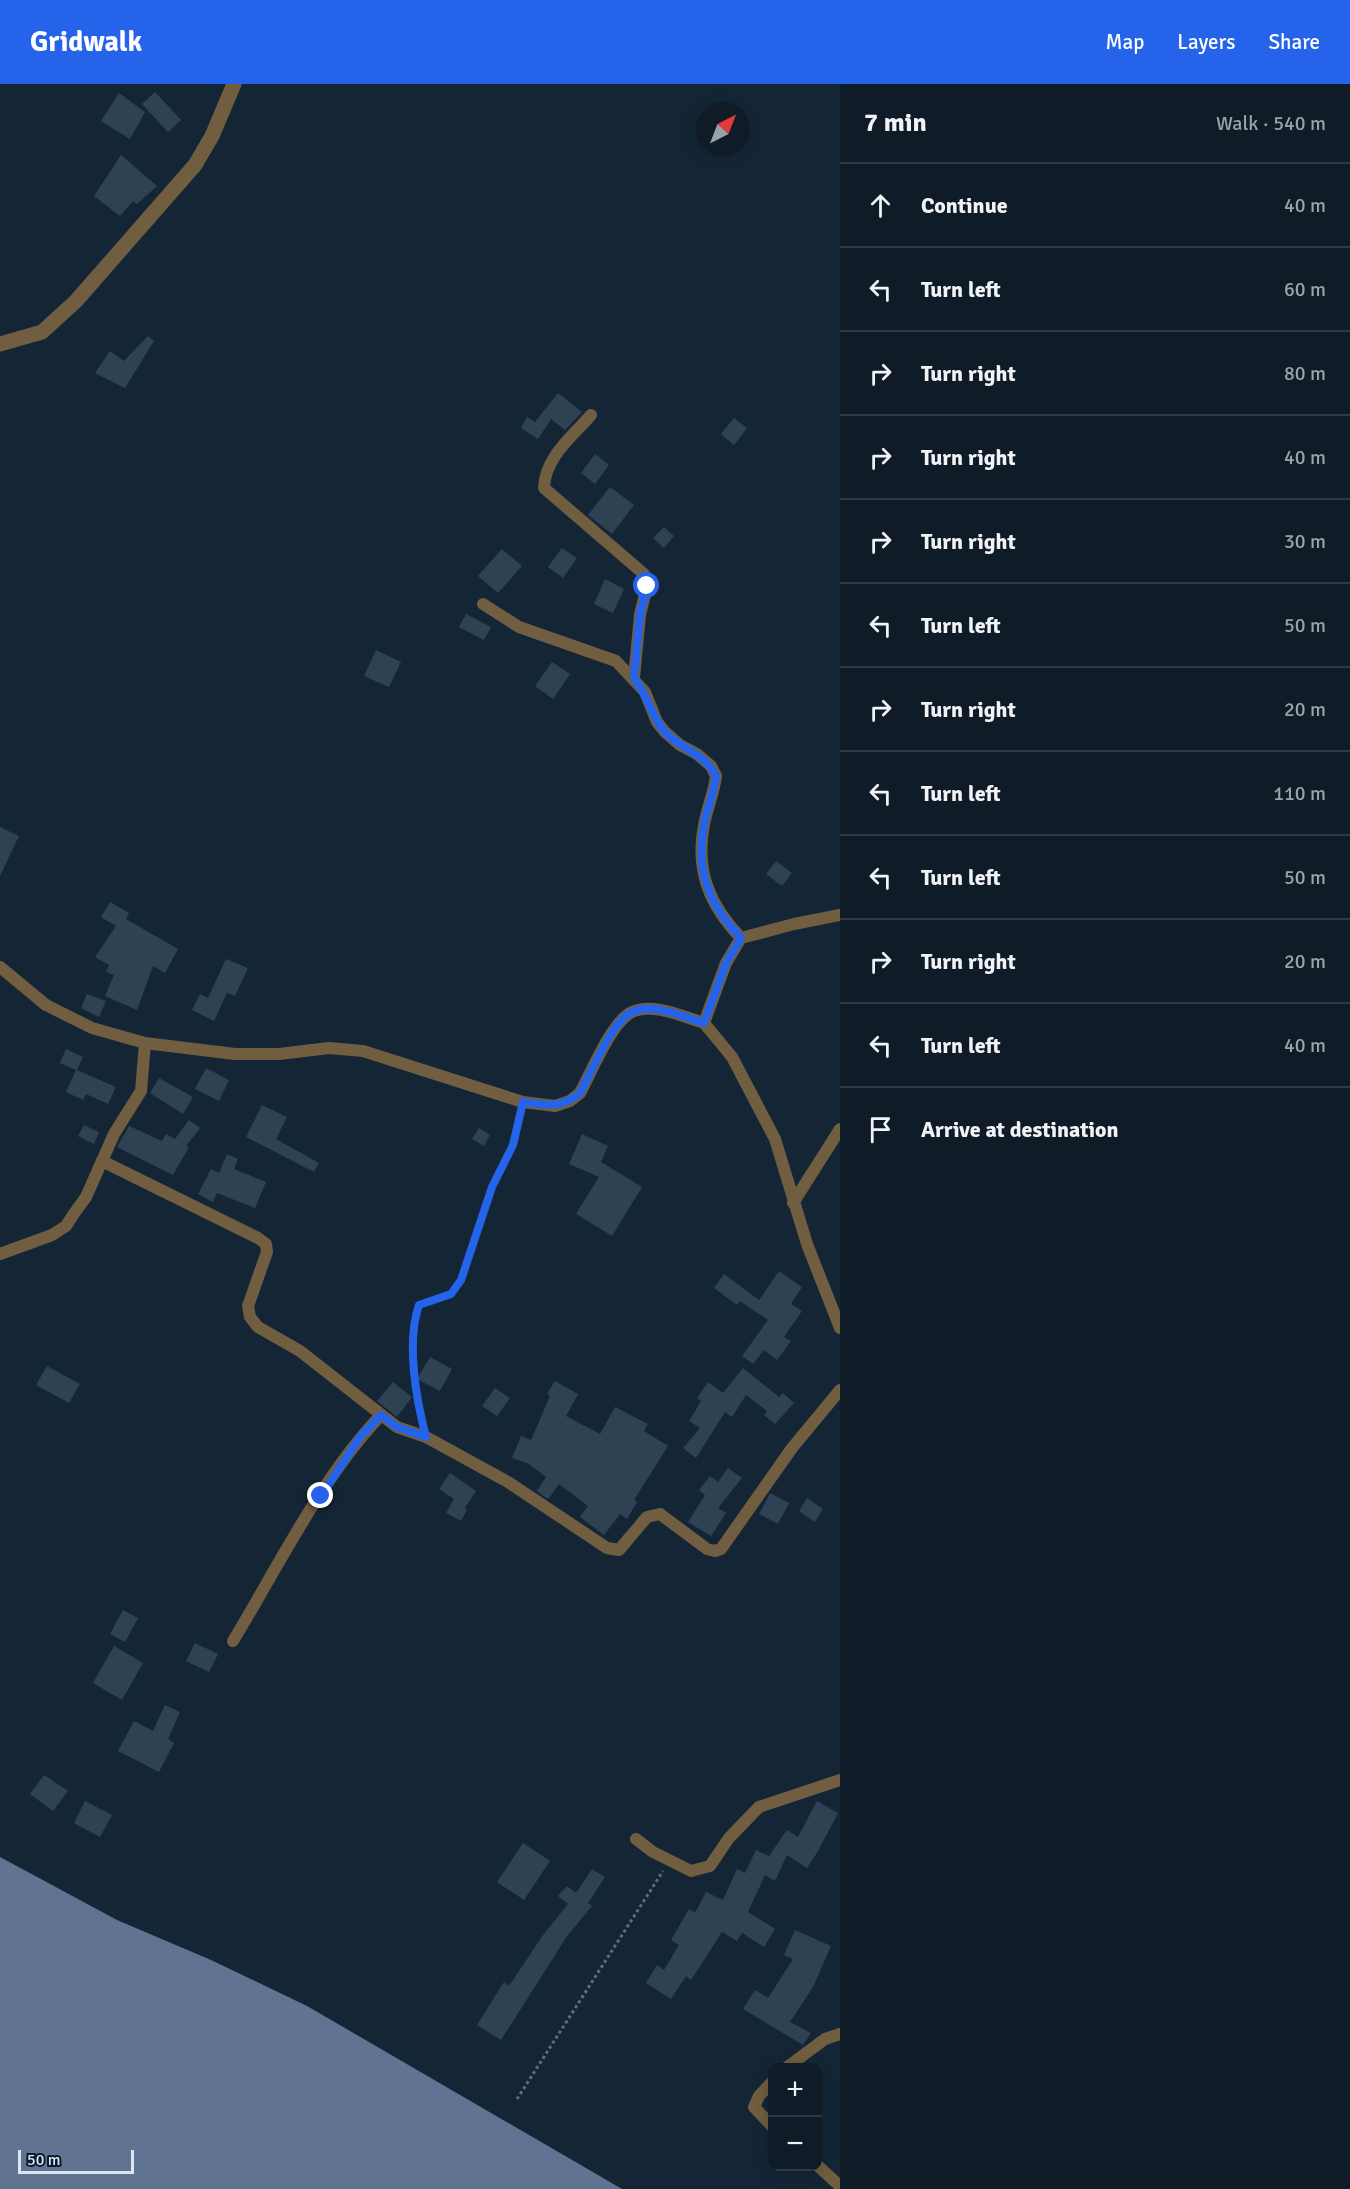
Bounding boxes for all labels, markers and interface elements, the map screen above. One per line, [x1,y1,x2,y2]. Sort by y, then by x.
text: Gridwalk [30,25,142,59]
text: Map [1106,29,1144,55]
text: Layers [1177,29,1235,55]
text: Share [1268,29,1320,55]
north arrow [696,102,750,156]
text: 7 min [864,107,927,139]
text: Walk · 540 m [1216,111,1326,136]
icon: ahead [864,189,897,222]
text: Continue [921,192,1008,219]
text: 40 m [1284,193,1326,218]
icon: left [864,273,897,306]
text: Turn left [921,276,1001,303]
text: 60 m [1284,277,1326,302]
icon: right [864,357,897,390]
text: Turn right [921,360,1016,387]
text: 80 m [1284,361,1326,386]
icon: right [864,441,897,474]
text: Turn right [921,444,1016,471]
text: 40 m [1284,445,1326,470]
icon: right [864,525,897,558]
text: Turn right [921,528,1016,555]
text: 30 m [1284,529,1326,554]
route start [633,572,659,598]
icon: left [864,609,897,642]
text: Turn left [921,612,1001,639]
text: 50 m [1284,613,1326,638]
icon: right [864,693,897,726]
text: Turn right [921,696,1016,723]
text: 20 m [1284,697,1326,722]
icon: left [864,777,897,810]
text: Turn left [921,780,1001,807]
text: 110 m [1273,781,1326,806]
icon: left [864,861,897,894]
text: Turn left [921,864,1001,891]
text: 50 m [1284,865,1326,890]
icon: right [864,945,897,978]
text: Turn right [921,948,1016,975]
text: 20 m [1284,949,1326,974]
icon: left [864,1029,897,1062]
text: Turn left [921,1032,1001,1059]
text: 40 m [1284,1033,1326,1058]
icon: arrive [864,1113,897,1146]
text: Arrive at destination [921,1116,1118,1143]
route end [307,1482,333,1508]
map controls [768,2063,822,2171]
button: + [768,2063,822,2117]
button: − [768,2117,822,2171]
scale bar [18,2147,134,2174]
text: 50 m [27,2150,61,2170]

